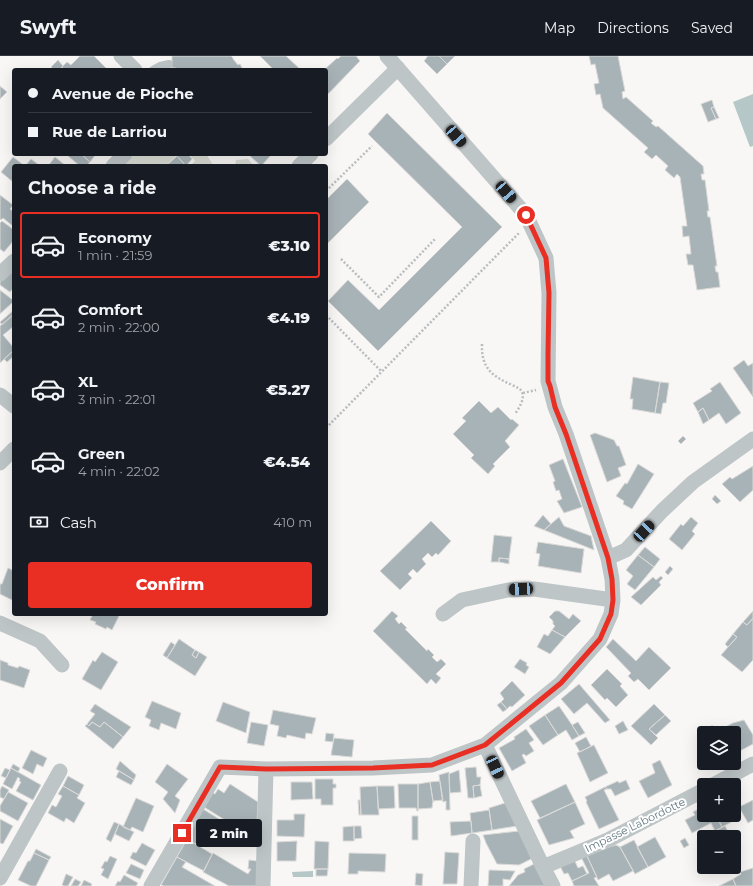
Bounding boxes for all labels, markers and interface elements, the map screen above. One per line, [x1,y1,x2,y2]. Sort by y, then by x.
text: Swyft [20,16,76,39]
text: Map [544,19,575,37]
text: Directions [597,19,669,37]
text: Saved [691,19,733,37]
text: Avenue de Pioche [52,84,194,103]
text: Rue de Larriou [52,122,167,141]
car [444,123,468,149]
text: Choose a ride [28,177,156,199]
car [494,179,518,205]
route start [517,206,535,224]
icon: car [30,227,66,263]
text: Economy [78,228,151,247]
text: €3.10 [268,236,310,255]
text: 1 min · 21:59 [78,247,152,263]
icon: car [30,299,66,335]
text: Comfort [78,300,143,319]
text: €4.19 [267,308,310,327]
text: 2 min · 22:00 [78,319,160,335]
icon: car [30,371,66,407]
text: XL [78,372,97,391]
text: €5.27 [266,380,310,399]
text: 3 min · 22:01 [78,391,156,407]
icon: car [30,443,66,479]
text: Green [78,444,125,463]
text: €4.54 [263,452,310,471]
text: 4 min · 22:02 [78,463,160,479]
icon: cash [28,511,50,533]
text: Cash [60,513,97,532]
text: 410 m [273,514,312,530]
car [631,518,657,544]
button: Confirm [28,562,312,608]
car [509,582,533,596]
map controls [697,726,741,874]
button: layers [697,726,741,770]
car [484,754,506,780]
button: + [697,778,741,822]
street label: Impasse Labordotte [582,794,688,855]
callout: 2 min [196,819,262,847]
route end [173,824,191,842]
text: 2 min [210,825,248,841]
button: − [697,830,741,874]

